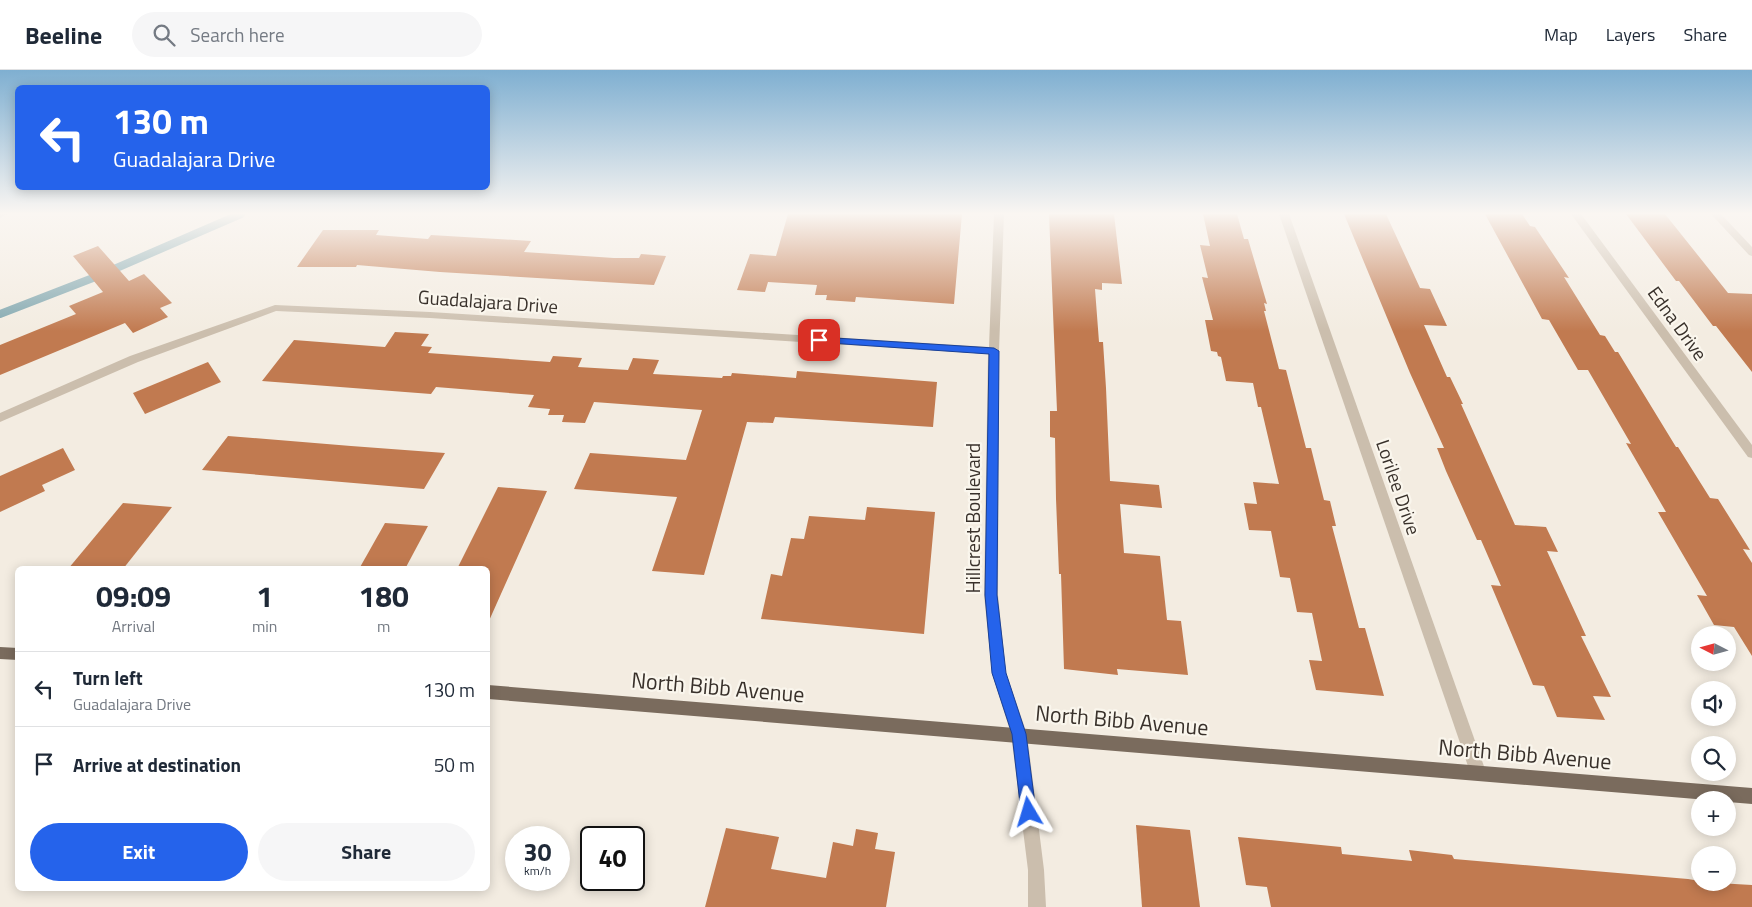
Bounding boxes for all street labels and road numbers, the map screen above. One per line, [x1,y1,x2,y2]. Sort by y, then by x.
street label: Edna Drive [1641,280,1715,366]
street label: Guadalajara Drive [417,282,559,320]
street label: Lorilee Drive [1369,435,1429,539]
street label: Hillcrest Boulevard [958,443,987,593]
street label: North Bibb Avenue [630,663,806,711]
street label: North Bibb Avenue [1034,696,1210,744]
street label: North Bibb Avenue [1437,730,1613,778]

